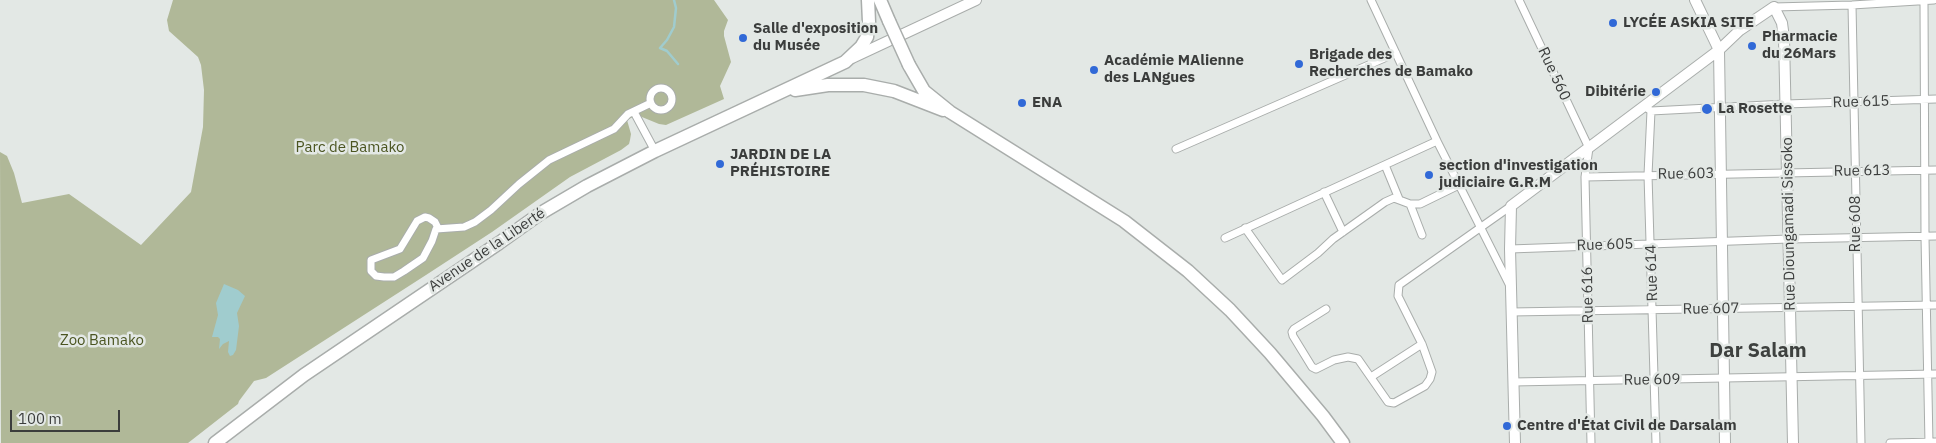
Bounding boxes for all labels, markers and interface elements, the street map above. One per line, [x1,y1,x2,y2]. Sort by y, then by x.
place label: LYCÉE ASKIA SITE [1623,14,1754,32]
marker: LYCÉE ASKIA SITE [1607,17,1619,29]
place label: Salle d'exposition du Musée [753,20,878,55]
place label: Pharmacie du 26Mars [1762,28,1838,63]
marker: Salle d'exposition du Musée [737,32,749,44]
marker: Pharmacie du 26Mars [1746,40,1758,52]
street label: Rue 560 [1534,44,1574,104]
place label: Brigade des Recherches de Bamako [1309,46,1473,81]
place label: Académie MAlienne des LANgues [1104,52,1244,87]
marker: Brigade des Recherches de Bamako [1293,58,1305,70]
marker: Académie MAlienne des LANgues [1088,64,1100,76]
place label: Dibitérie [1585,83,1646,101]
marker: Dibitérie [1650,86,1662,98]
street label: Rue 615 [1832,92,1890,112]
place label: ENA [1032,94,1062,112]
marker: ENA [1016,97,1028,109]
place label: La Rosette [1718,100,1792,118]
marker: La Rosette [1700,102,1714,116]
street label: Rue Dioungamadi Sissoko [1778,137,1800,311]
park label: Parc de Bamako [296,139,404,157]
place label: JARDIN DE LA PRÉHISTOIRE [730,146,831,181]
place label: section d'investigation judiciaire G.R.M [1439,157,1598,192]
marker: JARDIN DE LA PRÉHISTOIRE [714,158,726,170]
street label: Rue 613 [1833,162,1891,180]
street label: Rue 603 [1657,165,1715,183]
marker: section d'investigation judiciaire G.R.M [1423,169,1435,181]
street label: Rue 608 [1847,196,1865,252]
street label: Avenue de la Liberté [425,204,549,296]
street label: Rue 605 [1576,235,1634,255]
street label: Rue 614 [1642,244,1662,302]
street label: Rue 616 [1579,266,1597,324]
street label: Rue 607 [1682,300,1740,318]
park label: Zoo Bamako [60,332,144,350]
district label: Dar Salam [1709,339,1807,363]
street label: Rue 609 [1623,371,1681,389]
scale bar [12,400,122,432]
text: 100 m [18,409,62,428]
place label: Centre d'État Civil de Darsalam [1517,417,1737,435]
marker: Centre d'État Civil de Darsalam [1501,420,1513,432]

